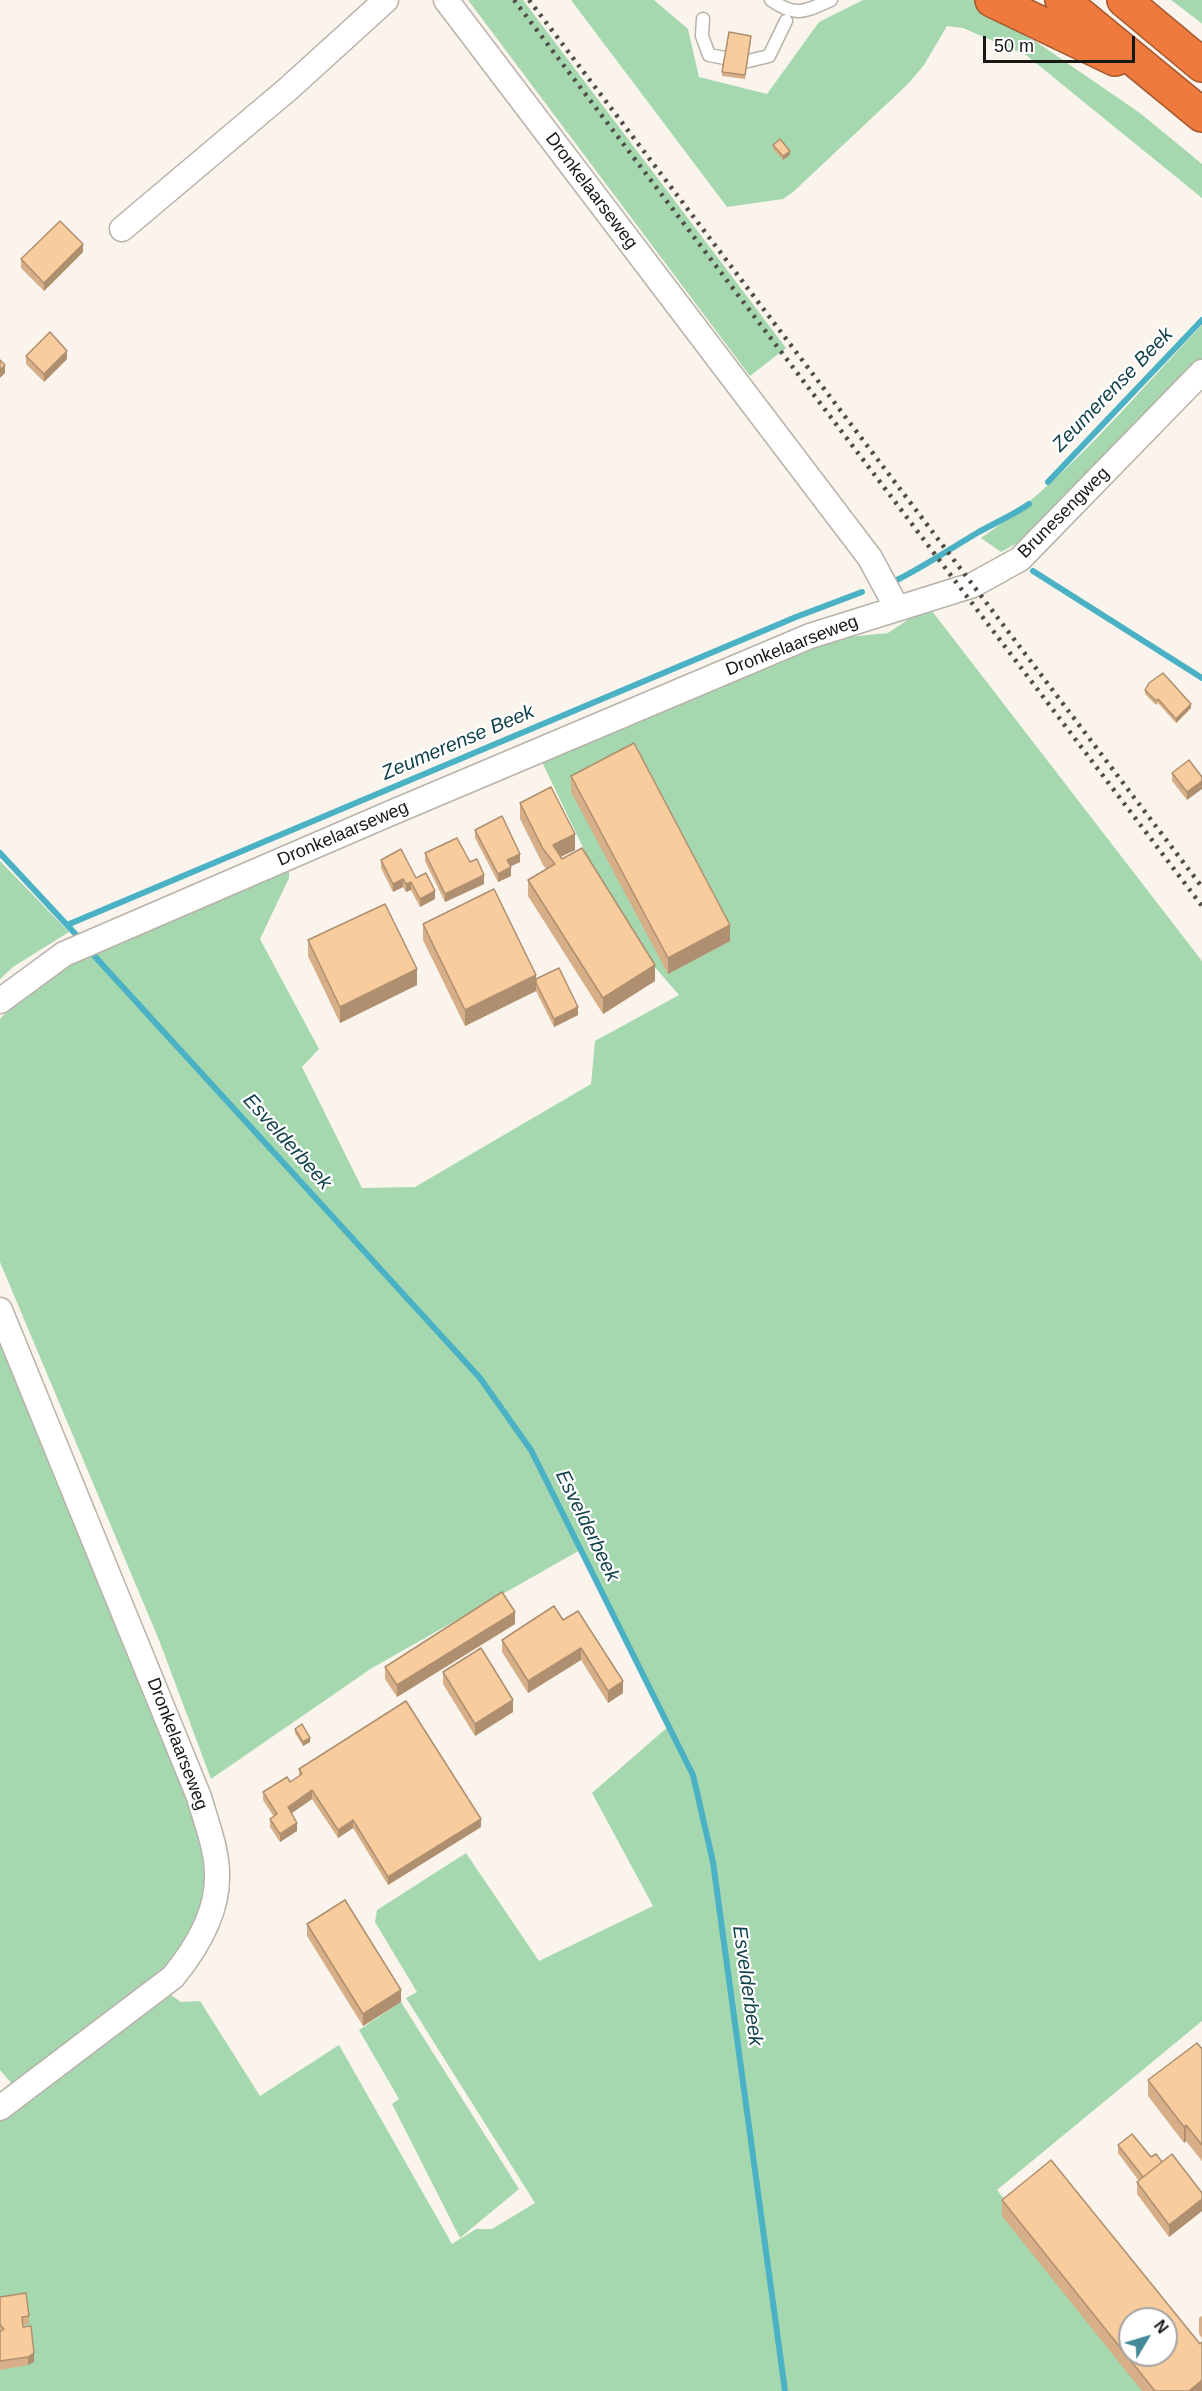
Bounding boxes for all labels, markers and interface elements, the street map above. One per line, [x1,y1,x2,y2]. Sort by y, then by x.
scale bar [986,24,1138,62]
text: 50 m [994,36,1034,56]
street label: Dronkelaarseweg [540,129,642,253]
water label: Zeumerense Beek [1048,323,1178,457]
street label: Brunesengweg [1014,463,1114,563]
street label: Dronkelaarseweg [723,611,861,681]
water label: Zeumerense Beek [378,700,538,786]
street label: Dronkelaarseweg [274,797,412,871]
water label: Esvelderbeek [238,1089,336,1195]
water label: Esvelderbeek [550,1466,624,1586]
street label: Dronkelaarseweg [142,1675,212,1813]
water label: Esvelderbeek [727,1924,767,2048]
north arrow [1118,2307,1178,2367]
text: N [1151,2317,1171,2337]

